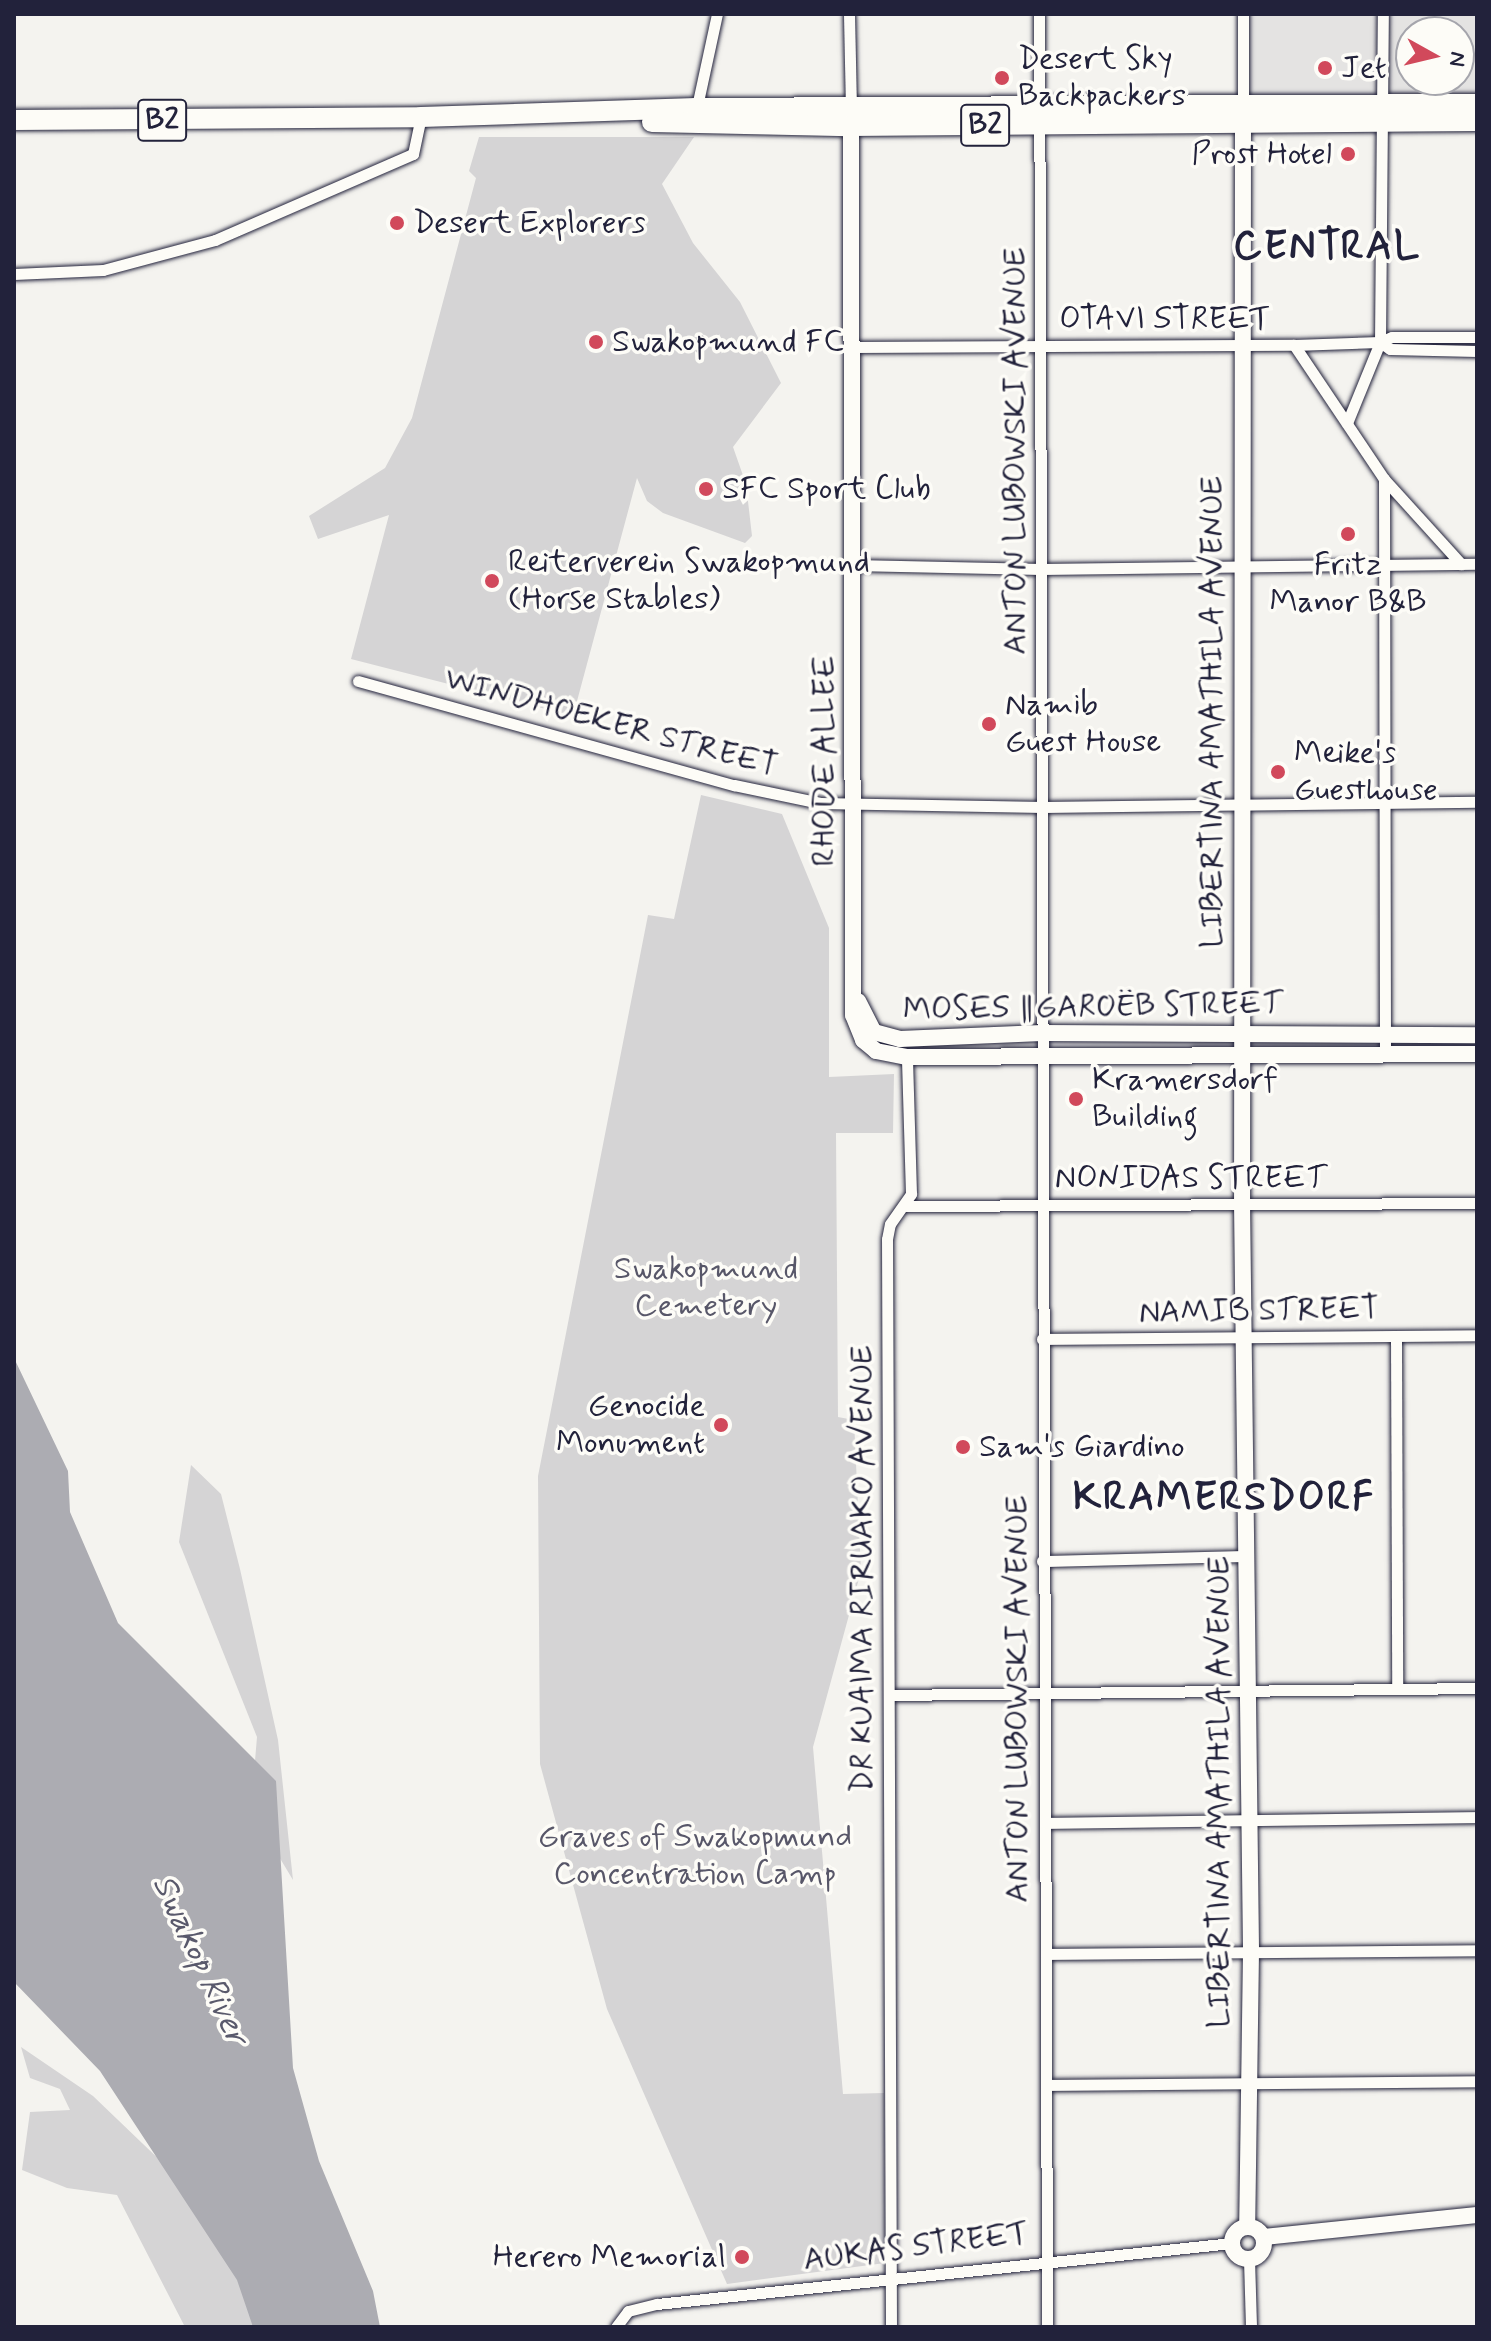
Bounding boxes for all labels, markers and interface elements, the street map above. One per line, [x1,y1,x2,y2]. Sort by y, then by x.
north arrow [1395,16,1475,96]
place label: Desert Sky Backpackers [1018,41,1186,116]
place label: Jet [1341,49,1387,87]
text: N [1442,50,1472,68]
marker: Jet [1316,59,1334,77]
marker: Desert Sky Backpackers [993,69,1011,87]
road number: B2 [136,94,188,146]
road number: B2 [959,99,1011,151]
place label: Prost Hotel [1191,135,1332,173]
marker: Prost Hotel [1339,145,1357,163]
place label: Desert Explorers [413,204,643,242]
marker: Desert Explorers [388,214,406,232]
district label: CENTRAL [1232,223,1422,271]
street label: ANTON LUBOWSKI AVENUE [997,250,1035,652]
street label: OTAVI STREET [1057,300,1273,338]
place label: Swakopmund FC [612,323,841,361]
marker: Swakopmund FC [587,333,605,351]
place label: SFC Sport Club [722,470,938,508]
street label: LIBERTINA AMATHILA AVENUE [1194,477,1232,947]
marker: SFC Sport Club [697,480,715,498]
marker: Fritz Manor B&B [1339,525,1357,543]
place label: Reiterverein Swakopmund (Horse Stables) [508,544,868,619]
place label: Fritz Manor B&B [1269,547,1427,622]
marker: Reiterverein Swakopmund (Horse Stables) [483,572,501,590]
street label: RHODE ALLEE [806,655,844,867]
street label: WINDHOEKER STREET [440,660,782,786]
place label: Namib Guest House [1005,687,1161,762]
marker: Namib Guest House [980,715,998,733]
place label: Meike's Guesthouse [1294,735,1438,810]
marker: Meike's Guesthouse [1269,763,1287,781]
street label: MOSES ǁGAROËB STREET [902,984,1284,1030]
place label: Kramersdorf Building [1092,1062,1278,1137]
marker: Kramersdorf Building [1067,1090,1085,1108]
street label: NONIDAS STREET [1054,1159,1328,1197]
park label: Swakopmund Cemetery [614,1251,798,1326]
street label: NAMIB STREET [1139,1290,1379,1332]
street label: DR KUAIMA RIRUAKO AVENUE [844,1345,882,1793]
place label: Genocide Monument [556,1388,705,1463]
marker: Genocide Monument [712,1416,730,1434]
place label: Sam's Giardino [979,1428,1184,1466]
marker: Sam's Giardino [954,1438,972,1456]
district label: KRAMERSDORF [1072,1474,1376,1522]
street label: ANTON LUBOWSKI AVENUE [999,1498,1037,1900]
street label: LIBERTINA AMATHILA AVENUE [1201,1557,1239,2027]
park label: Graves of Swakopmund Concentration Camp [534,1819,856,1894]
water label: Swakop River [142,1867,258,2053]
street label: AUKAS STREET [799,2214,1033,2280]
place label: Herero Memorial [493,2238,726,2276]
marker: Herero Memorial [733,2248,751,2266]

